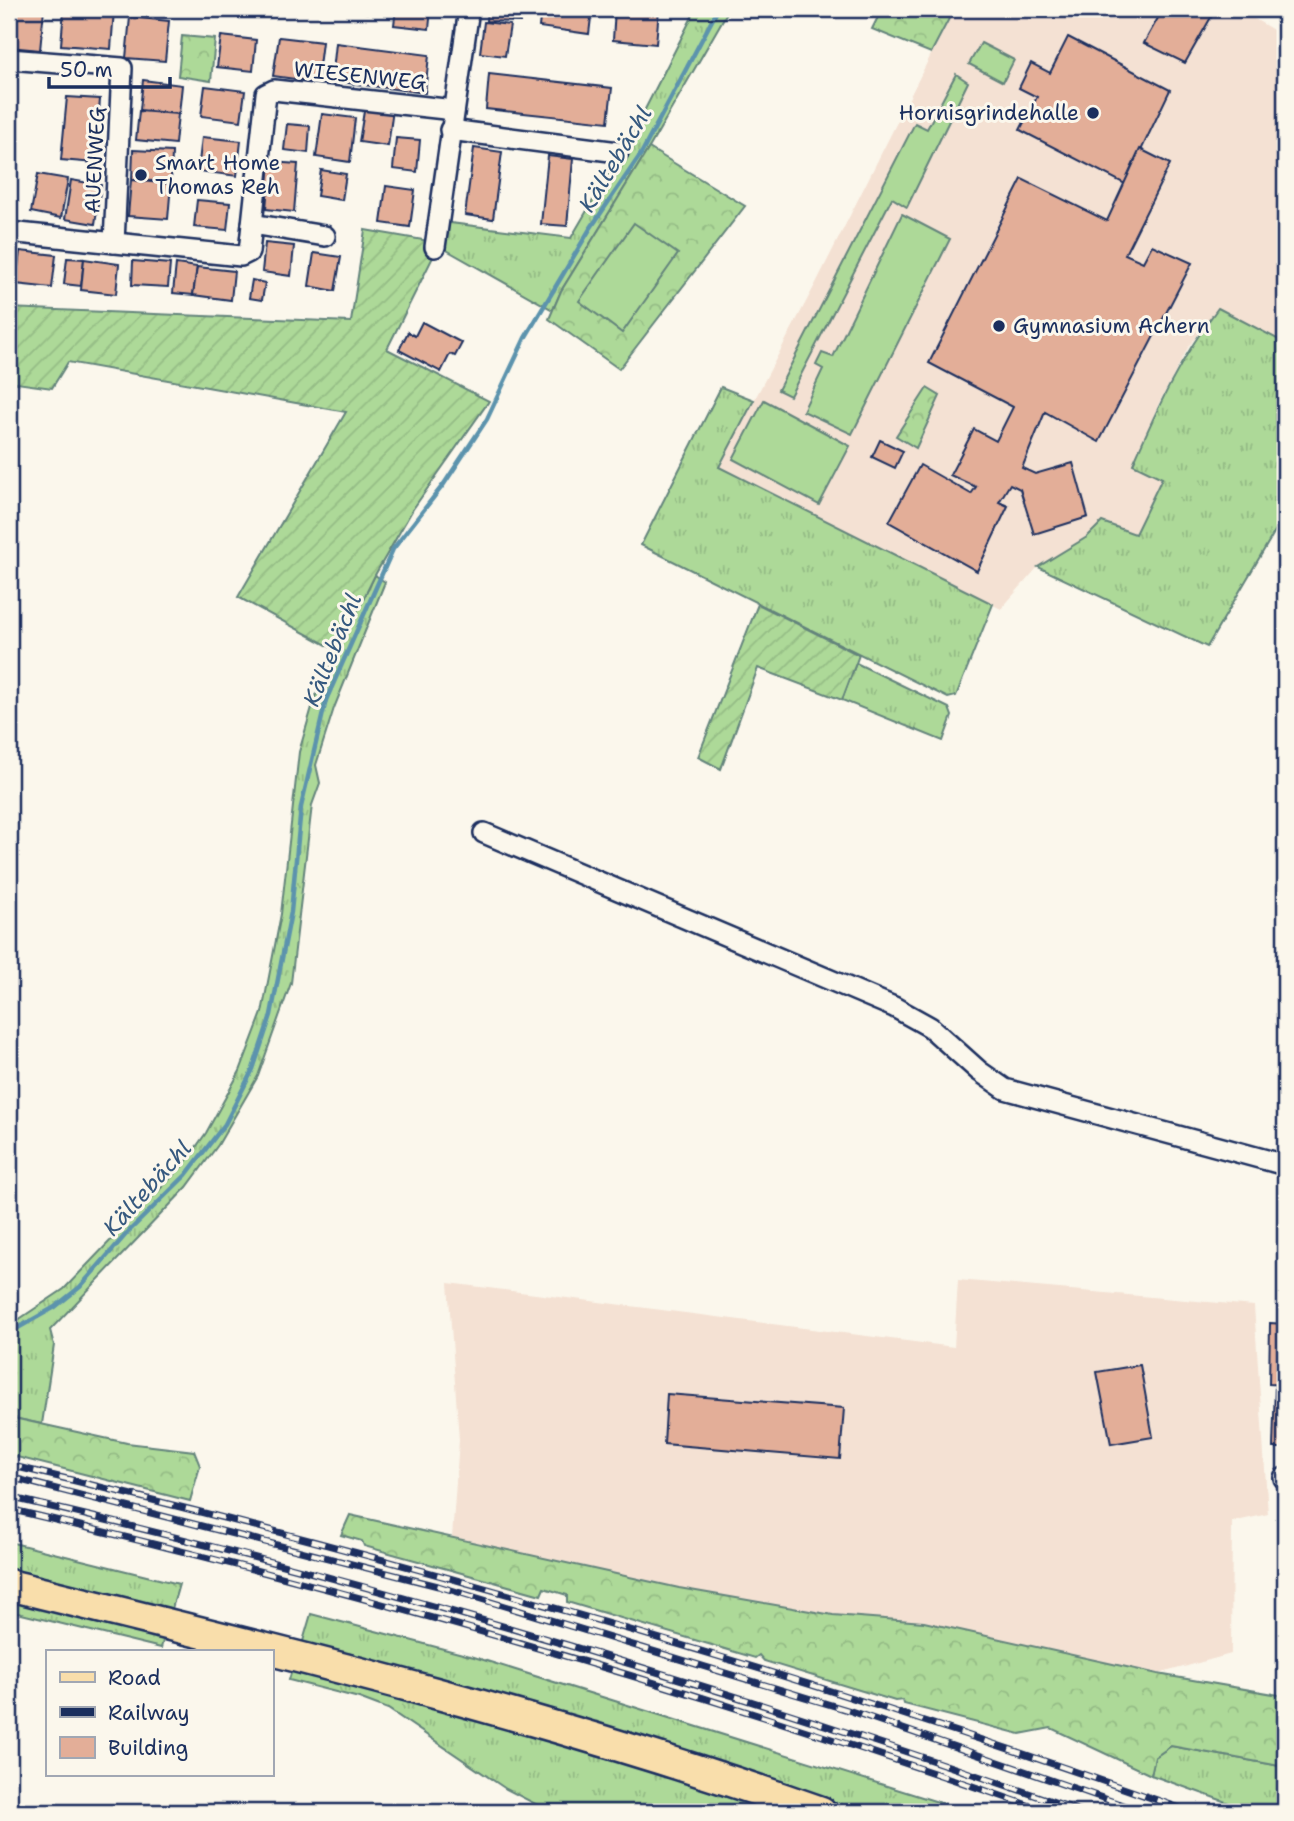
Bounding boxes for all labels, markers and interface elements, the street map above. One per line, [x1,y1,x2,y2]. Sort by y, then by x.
scale bar [49,46,170,90]
street label: WIESENWEG [292,55,428,97]
text: 50 m [60,56,113,84]
place label: Hornisgrindehalle [899,99,1079,127]
water label: Kältebächl [572,100,658,218]
marker: Hornisgrindehalle [1085,105,1101,121]
street label: AUENWEG [78,106,112,214]
place label: Smart Home Thomas Reh [155,149,280,201]
marker: Smart Home Thomas Reh [133,167,149,183]
place label: Gymnasium Achern [1013,312,1210,340]
marker: Gymnasium Achern [991,318,1007,334]
water label: Kältebächl [296,589,368,711]
water label: Kältebächl [96,1134,198,1242]
legend [46,1650,273,1776]
text: Road [108,1664,161,1692]
text: Railway [108,1699,190,1727]
text: Building [108,1734,188,1762]

